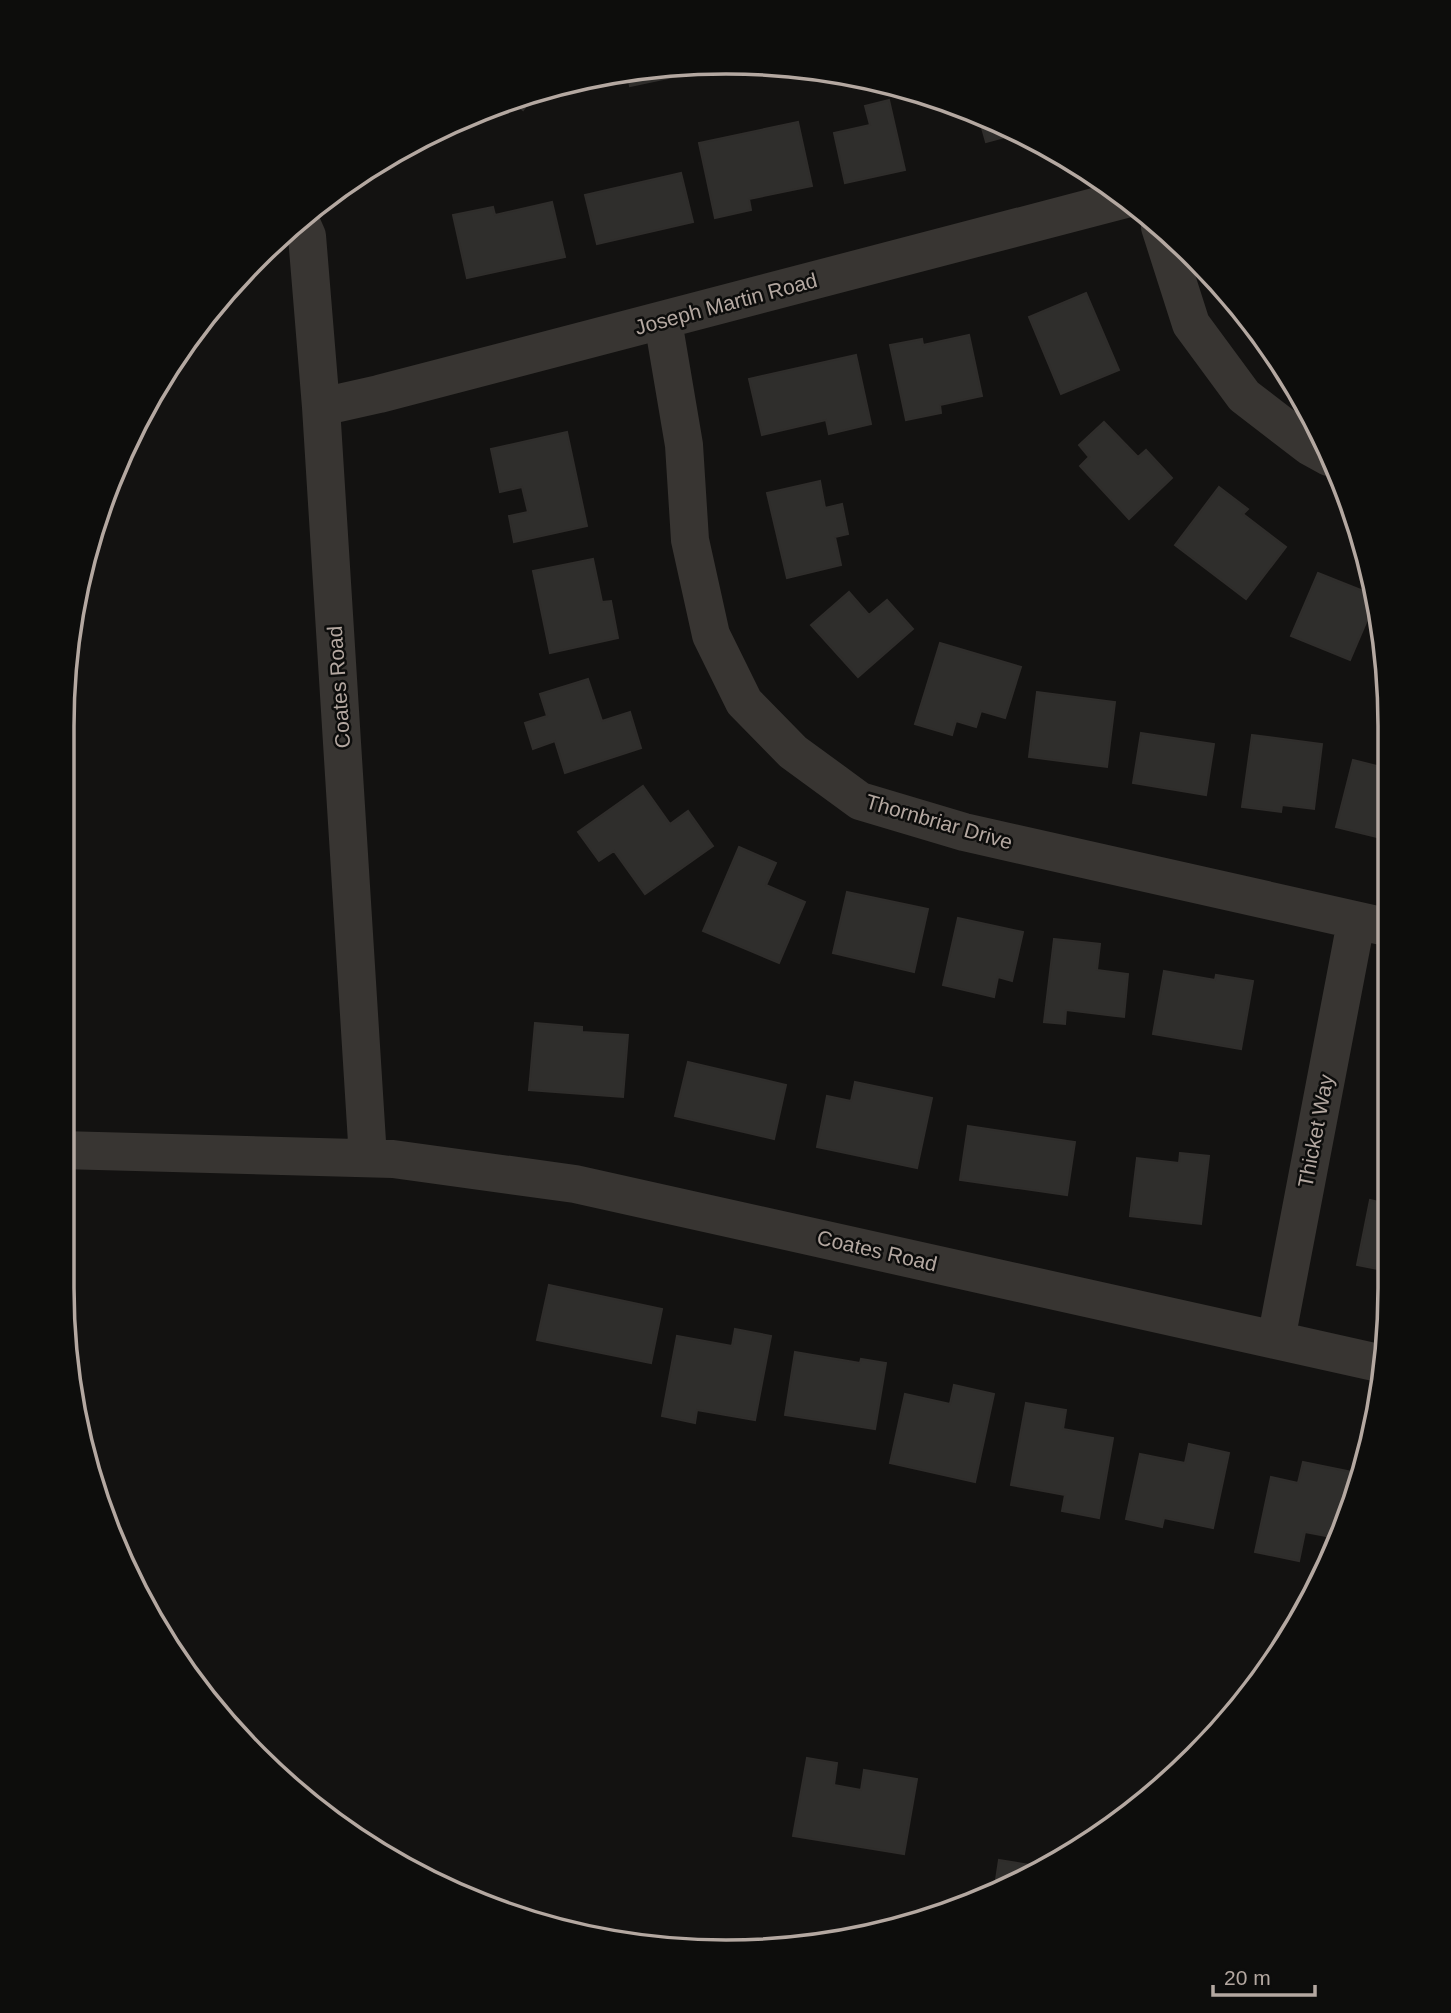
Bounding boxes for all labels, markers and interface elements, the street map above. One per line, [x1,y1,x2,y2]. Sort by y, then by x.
street label: Joseph Martin Road [632,268,820,339]
street label: Coates Road [323,625,354,749]
street label: Thornbriar Drive [863,790,1015,853]
street label: Thicket Way [1293,1072,1338,1189]
street label: Coates Road [815,1226,939,1276]
scale bar [1213,1954,1314,1998]
text: 20 m [1224,1966,1271,1989]

